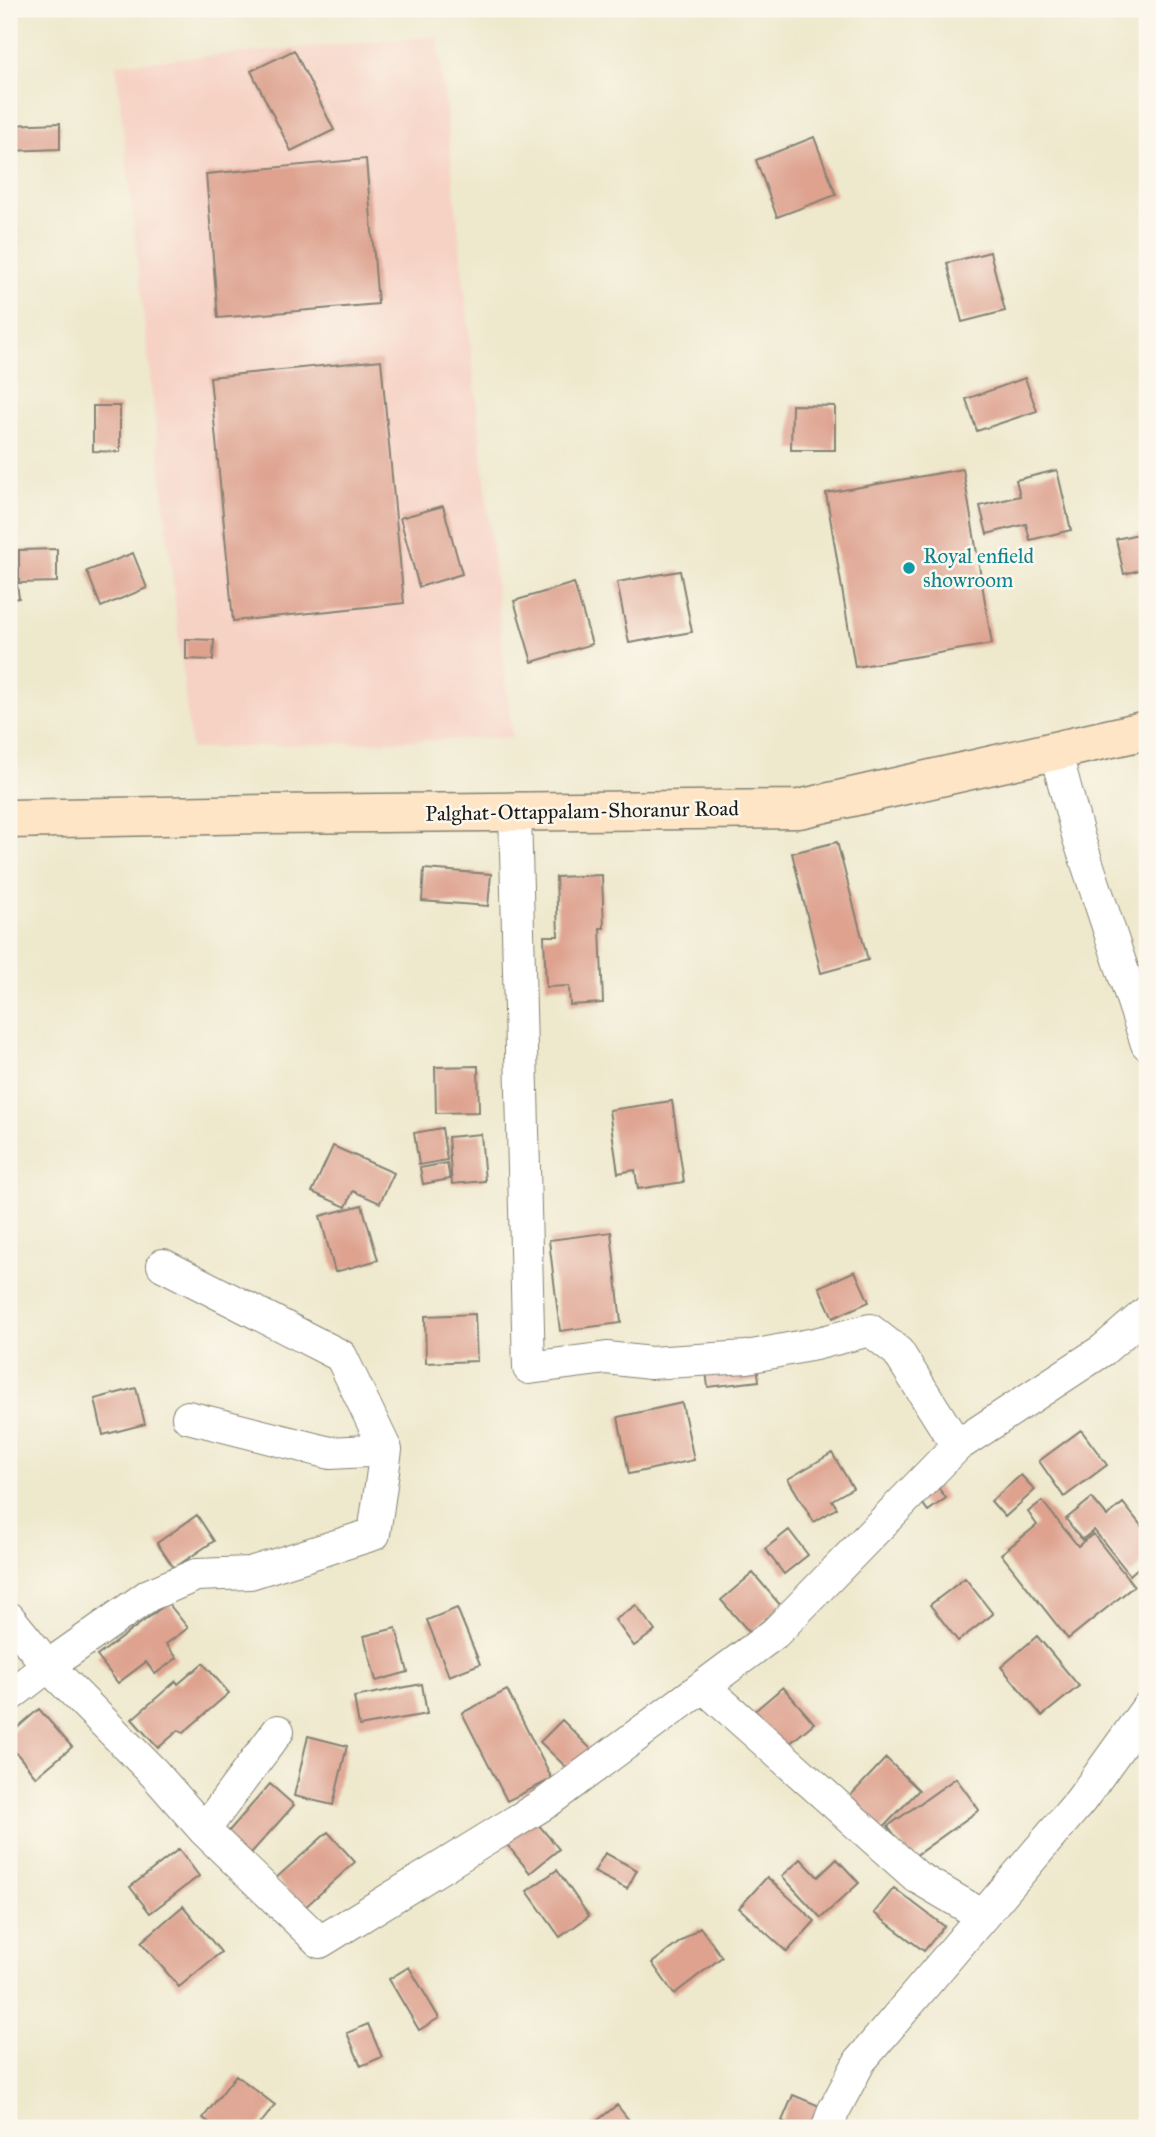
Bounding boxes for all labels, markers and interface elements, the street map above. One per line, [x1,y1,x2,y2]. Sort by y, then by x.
place label: Royal enfield showroom [923,543,1035,593]
marker: Royal enfield showroom [901,560,917,576]
street label: Palghat-Ottappalam-Shoranur Road [425,795,740,827]

